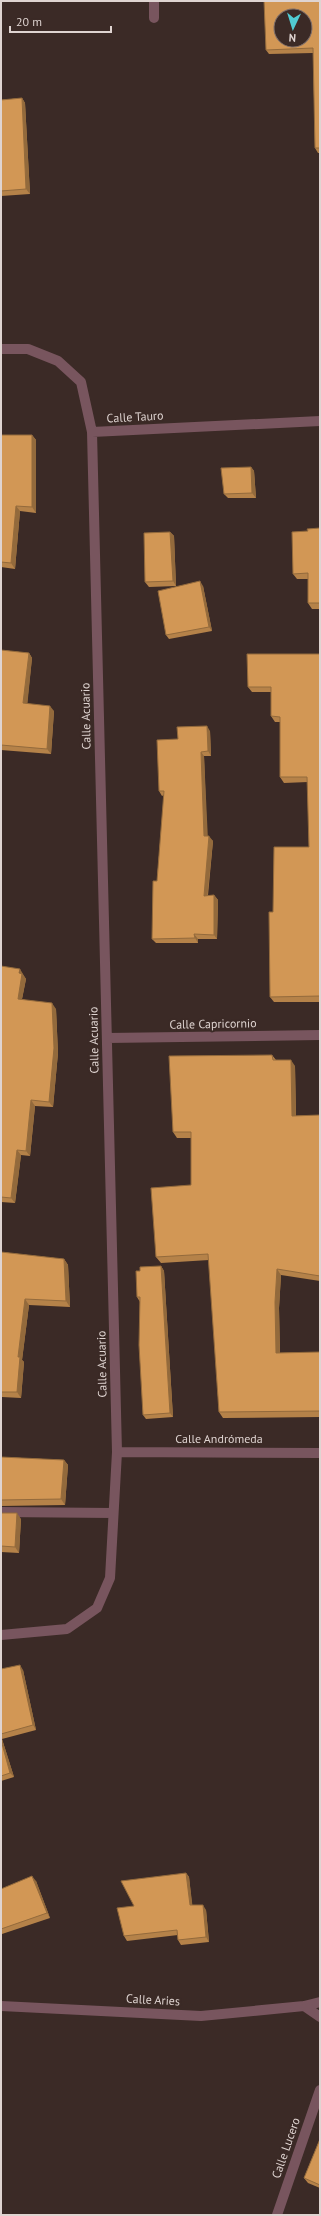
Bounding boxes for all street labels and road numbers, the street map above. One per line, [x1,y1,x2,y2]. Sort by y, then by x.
street label: Calle Tauro [106,408,164,425]
street label: Calle Acuario [77,682,94,750]
street label: Calle Acuario [85,1006,102,1074]
street label: Calle Capricornio [169,1015,257,1032]
street label: Calle Acuario [93,1330,110,1398]
street label: Calle Andrómeda [175,1431,263,1446]
street label: Calle Aries [126,1991,180,2008]
street label: Calle Lucero [268,2116,303,2180]

